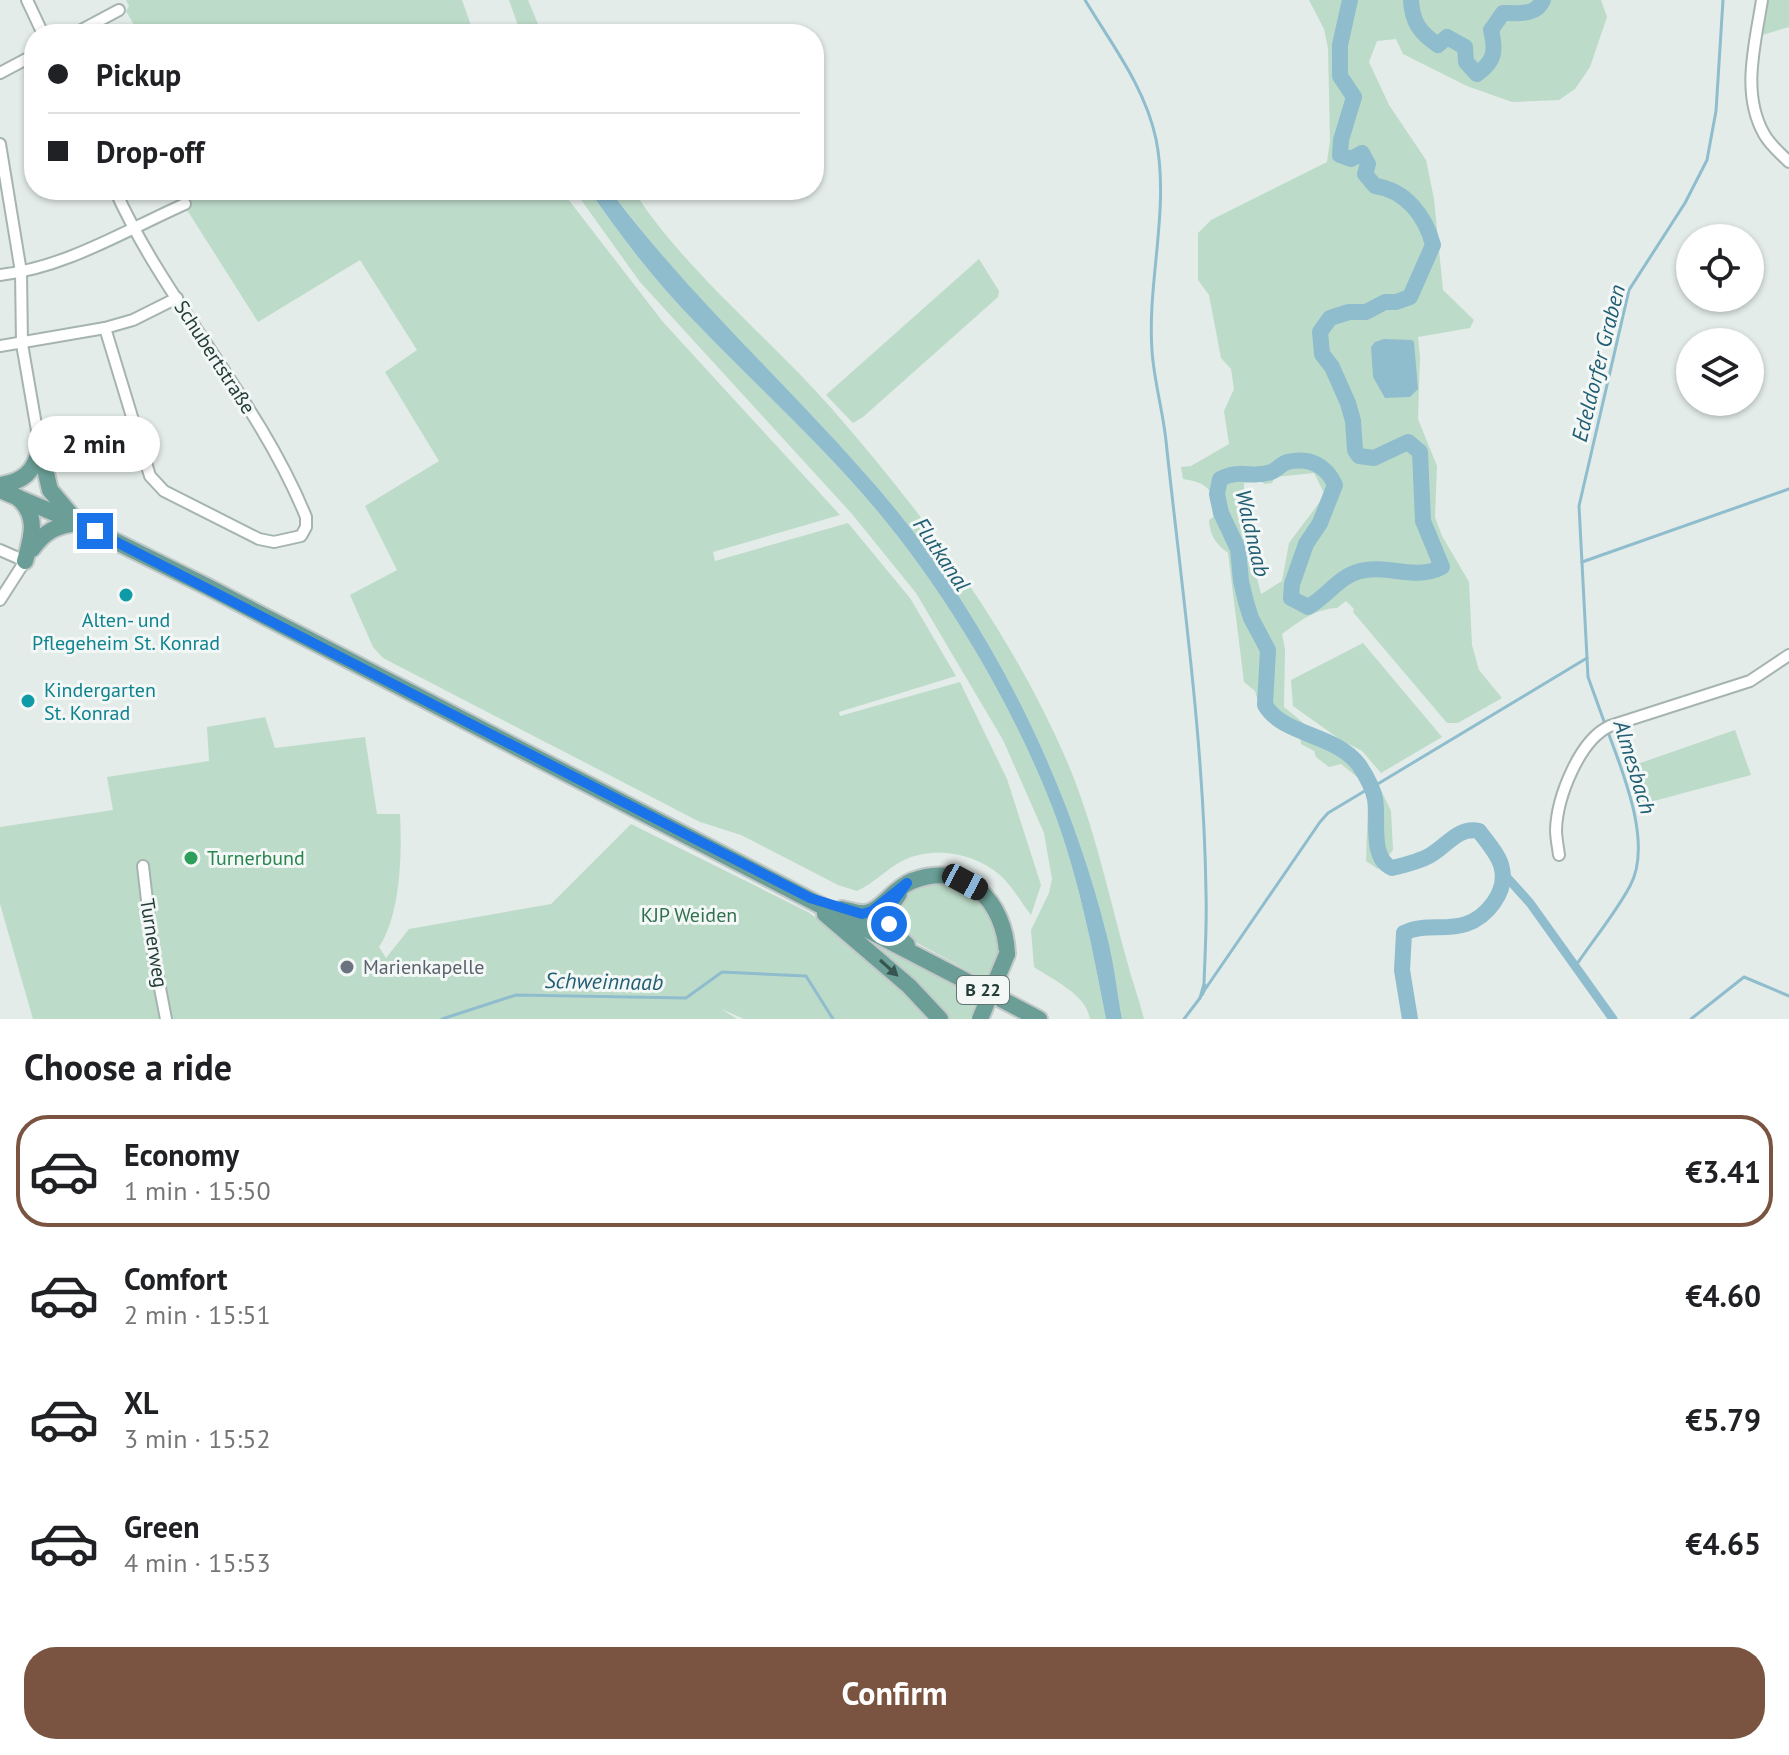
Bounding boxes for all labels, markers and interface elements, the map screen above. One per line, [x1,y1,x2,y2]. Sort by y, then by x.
text: Pickup [96,55,181,94]
text: Drop-off [96,132,204,171]
map controls [1676,224,1764,416]
button: locate [1676,224,1764,312]
water label: Edeldorfer Graben [1565,281,1631,445]
street label: Schubertstraße [169,295,261,419]
button: layers [1676,328,1764,416]
callout: 2 min [29,415,161,471]
text: 2 min [62,427,126,460]
water label: Waldnaab [1229,487,1277,579]
water label: Flutkanal [907,512,977,596]
route end [77,513,113,549]
marker: Alten- und Pflegeheim St. Konrad [117,586,135,604]
place label: Alten- und Pflegeheim St. Konrad [32,607,220,656]
place label: Kindergarten St. Konrad [44,677,156,726]
marker: Kindergarten St. Konrad [19,692,37,710]
water label: Almesbach [1607,716,1663,817]
place label: Turnerbund [207,845,305,871]
marker: Turnerbund [182,849,200,867]
car [938,860,992,904]
street label: Turnerweg [134,897,174,989]
park label: KJP Weiden [641,902,737,928]
route start [871,906,907,942]
place label: Marienkapelle [363,954,484,980]
marker: Marienkapelle [338,958,356,976]
one-way arrow [880,959,899,977]
water label: Schweinnaab [544,966,664,996]
road number: B 22 [957,976,1009,1004]
text: Choose a ride [24,1043,232,1090]
icon: car [28,1135,100,1207]
text: Economy [124,1135,239,1174]
text: €3.41 [1686,1152,1761,1191]
text: 1 min · 15:50 [124,1174,271,1207]
icon: car [28,1259,100,1331]
text: Comfort [124,1259,227,1298]
text: €4.60 [1686,1276,1761,1315]
text: 2 min · 15:51 [124,1298,271,1331]
icon: car [28,1383,100,1455]
text: XL [124,1383,158,1422]
text: €5.79 [1686,1400,1761,1439]
text: 3 min · 15:52 [124,1422,271,1455]
icon: car [28,1507,100,1579]
text: Green [124,1507,199,1546]
text: €4.65 [1686,1524,1761,1563]
text: 4 min · 15:53 [124,1546,271,1579]
button: Confirm [24,1647,1765,1739]

